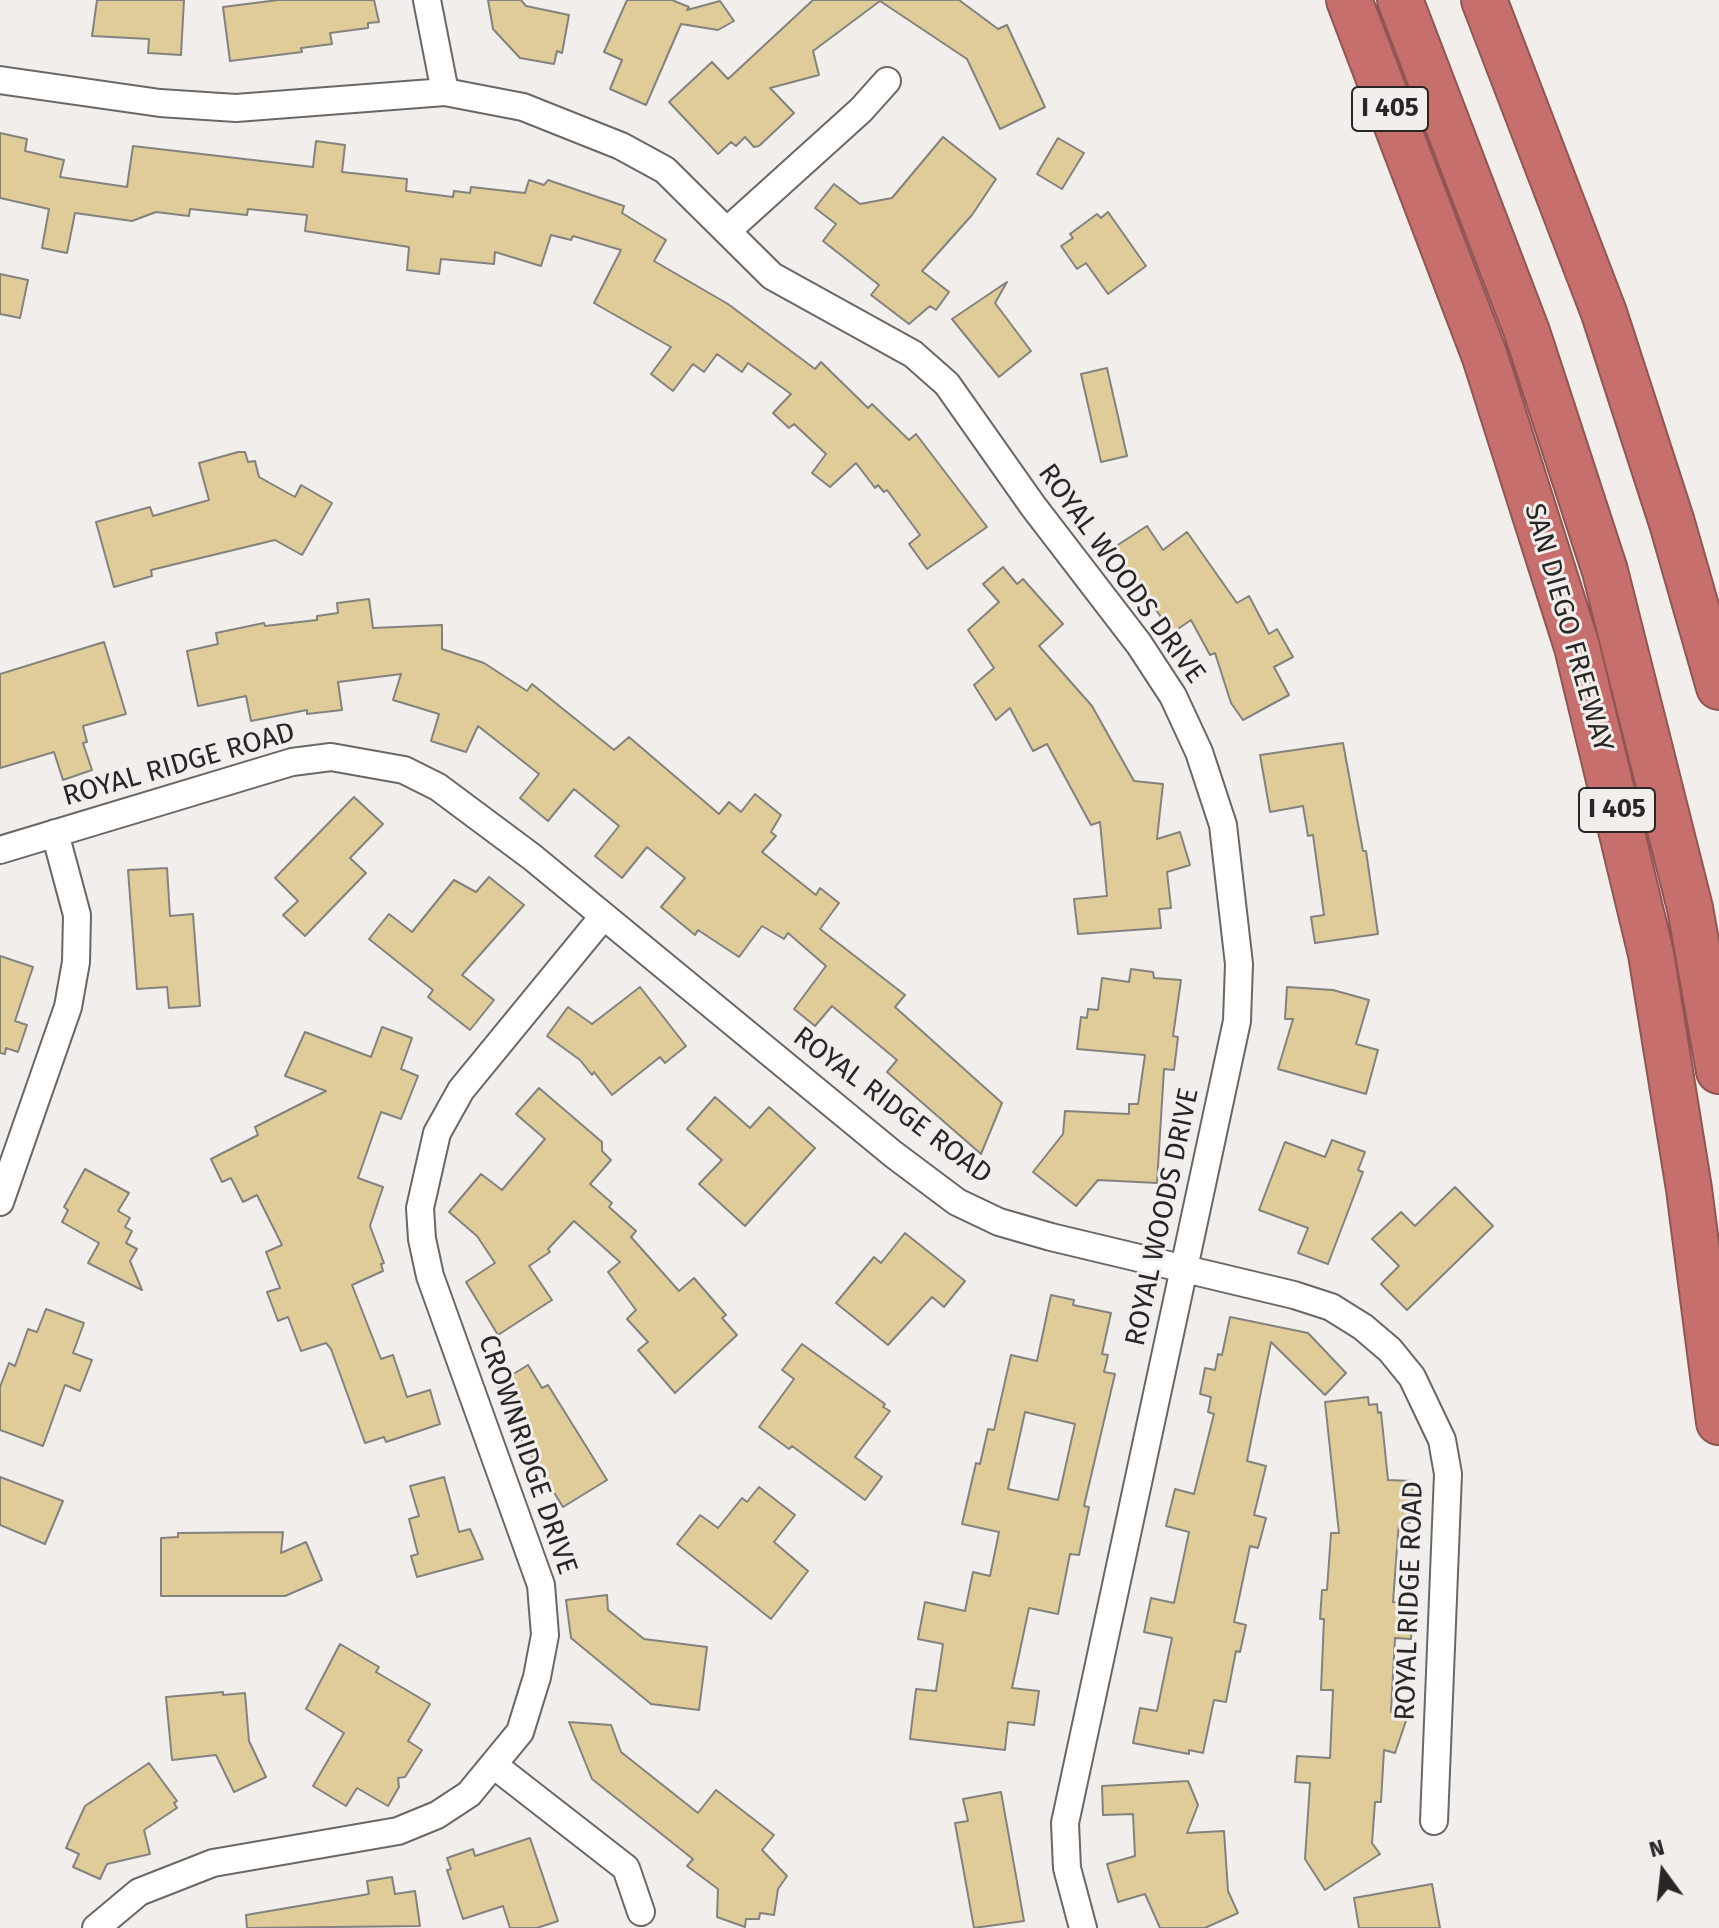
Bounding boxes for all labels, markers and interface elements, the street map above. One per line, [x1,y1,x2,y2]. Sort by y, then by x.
road number: I 405 [1352,87,1428,131]
street label: ROYAL WOODS DRIVE [1030,458,1212,690]
street label: SAN DIEGO FREEWAY [1516,500,1620,756]
street label: ROYAL RIDGE ROAD [59,716,299,814]
road number: I 405 [1579,788,1655,832]
street label: ROYAL RIDGE ROAD [786,1020,998,1192]
street label: ROYAL WOODS DRIVE [1119,1085,1207,1349]
street label: CROWNRIDGE DRIVE [470,1331,584,1579]
street label: ROYAL RIDGE ROAD [1389,1481,1431,1721]
north arrow [1623,1832,1703,1912]
text: N [1646,1833,1667,1863]

